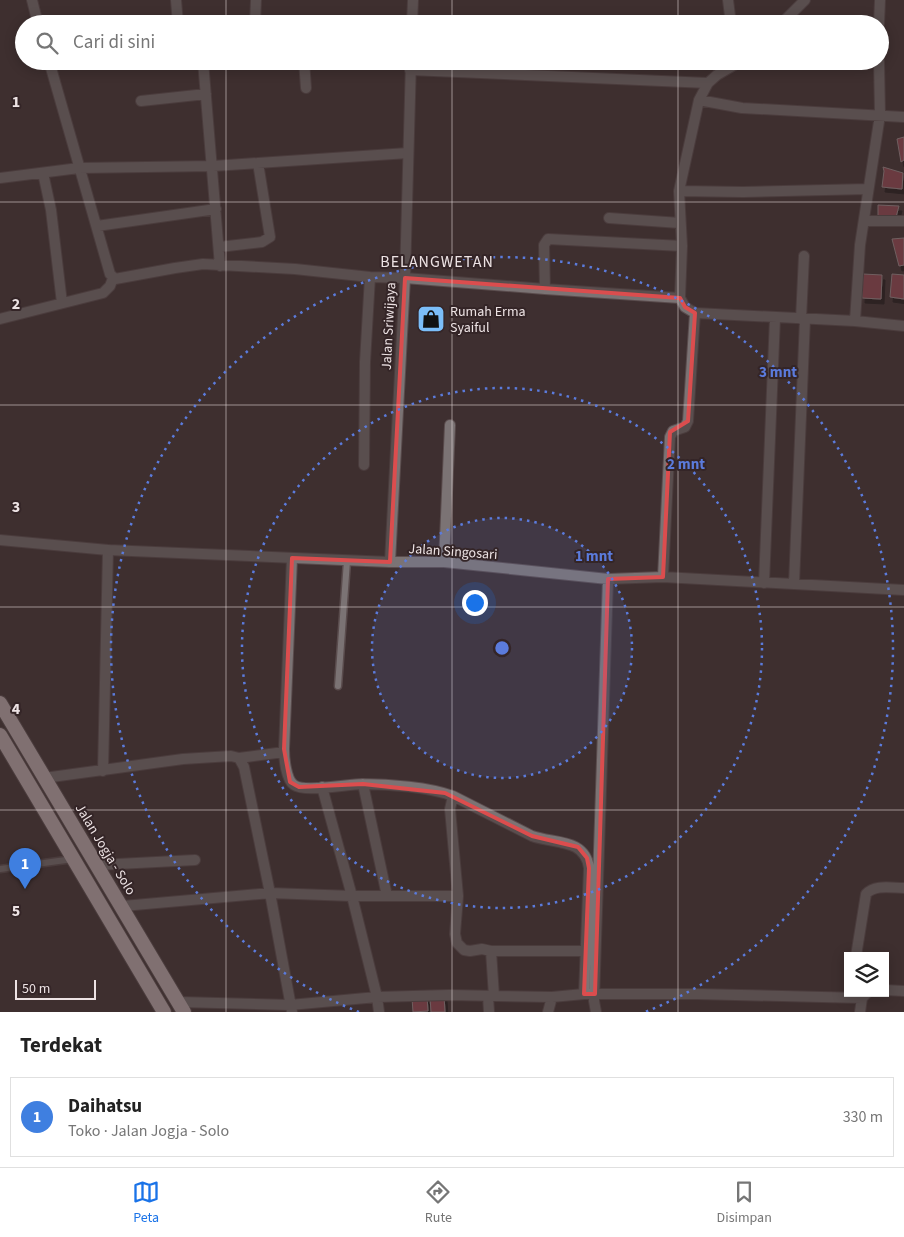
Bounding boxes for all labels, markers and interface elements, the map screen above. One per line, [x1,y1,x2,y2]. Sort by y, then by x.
search box [15,15,889,70]
icon: search [33,29,61,57]
text: Cari di sini [73,29,155,56]
text: 1 [12,91,20,113]
district label: BELANGWETAN [380,251,494,273]
street label: Jalan Sriwijaya [377,282,401,370]
text: 2 [12,293,20,315]
place label: Rumah Erma Syaiful [450,302,526,338]
shop icon: Rumah Erma Syaiful [416,304,446,334]
text: 3 mnt [759,362,797,383]
text: 2 mnt [667,454,705,475]
text: 3 [12,496,20,518]
street label: Jalan Singosari [408,539,498,565]
text: 1 mnt [575,546,613,567]
your location [462,590,488,616]
centre of rings [493,639,511,657]
text: 4 [12,698,21,720]
street label: Jalan Jogja - Solo [70,800,140,899]
pin: 1 [9,848,41,889]
text: 5 [12,900,20,922]
map controls [844,952,889,997]
button: layers [844,952,889,997]
scale bar [15,977,96,1000]
text: 50 m [22,979,50,999]
text: Terdekat [20,1030,102,1060]
text: Daihatsu [68,1093,142,1120]
text: 1 [33,1106,41,1128]
text: 330 m [843,1106,883,1128]
text: Toko · Jalan Jogja - Solo [68,1120,229,1142]
tab: Peta [132,1178,160,1228]
tab: Rute [424,1178,452,1228]
tab: Disimpan [717,1178,772,1228]

